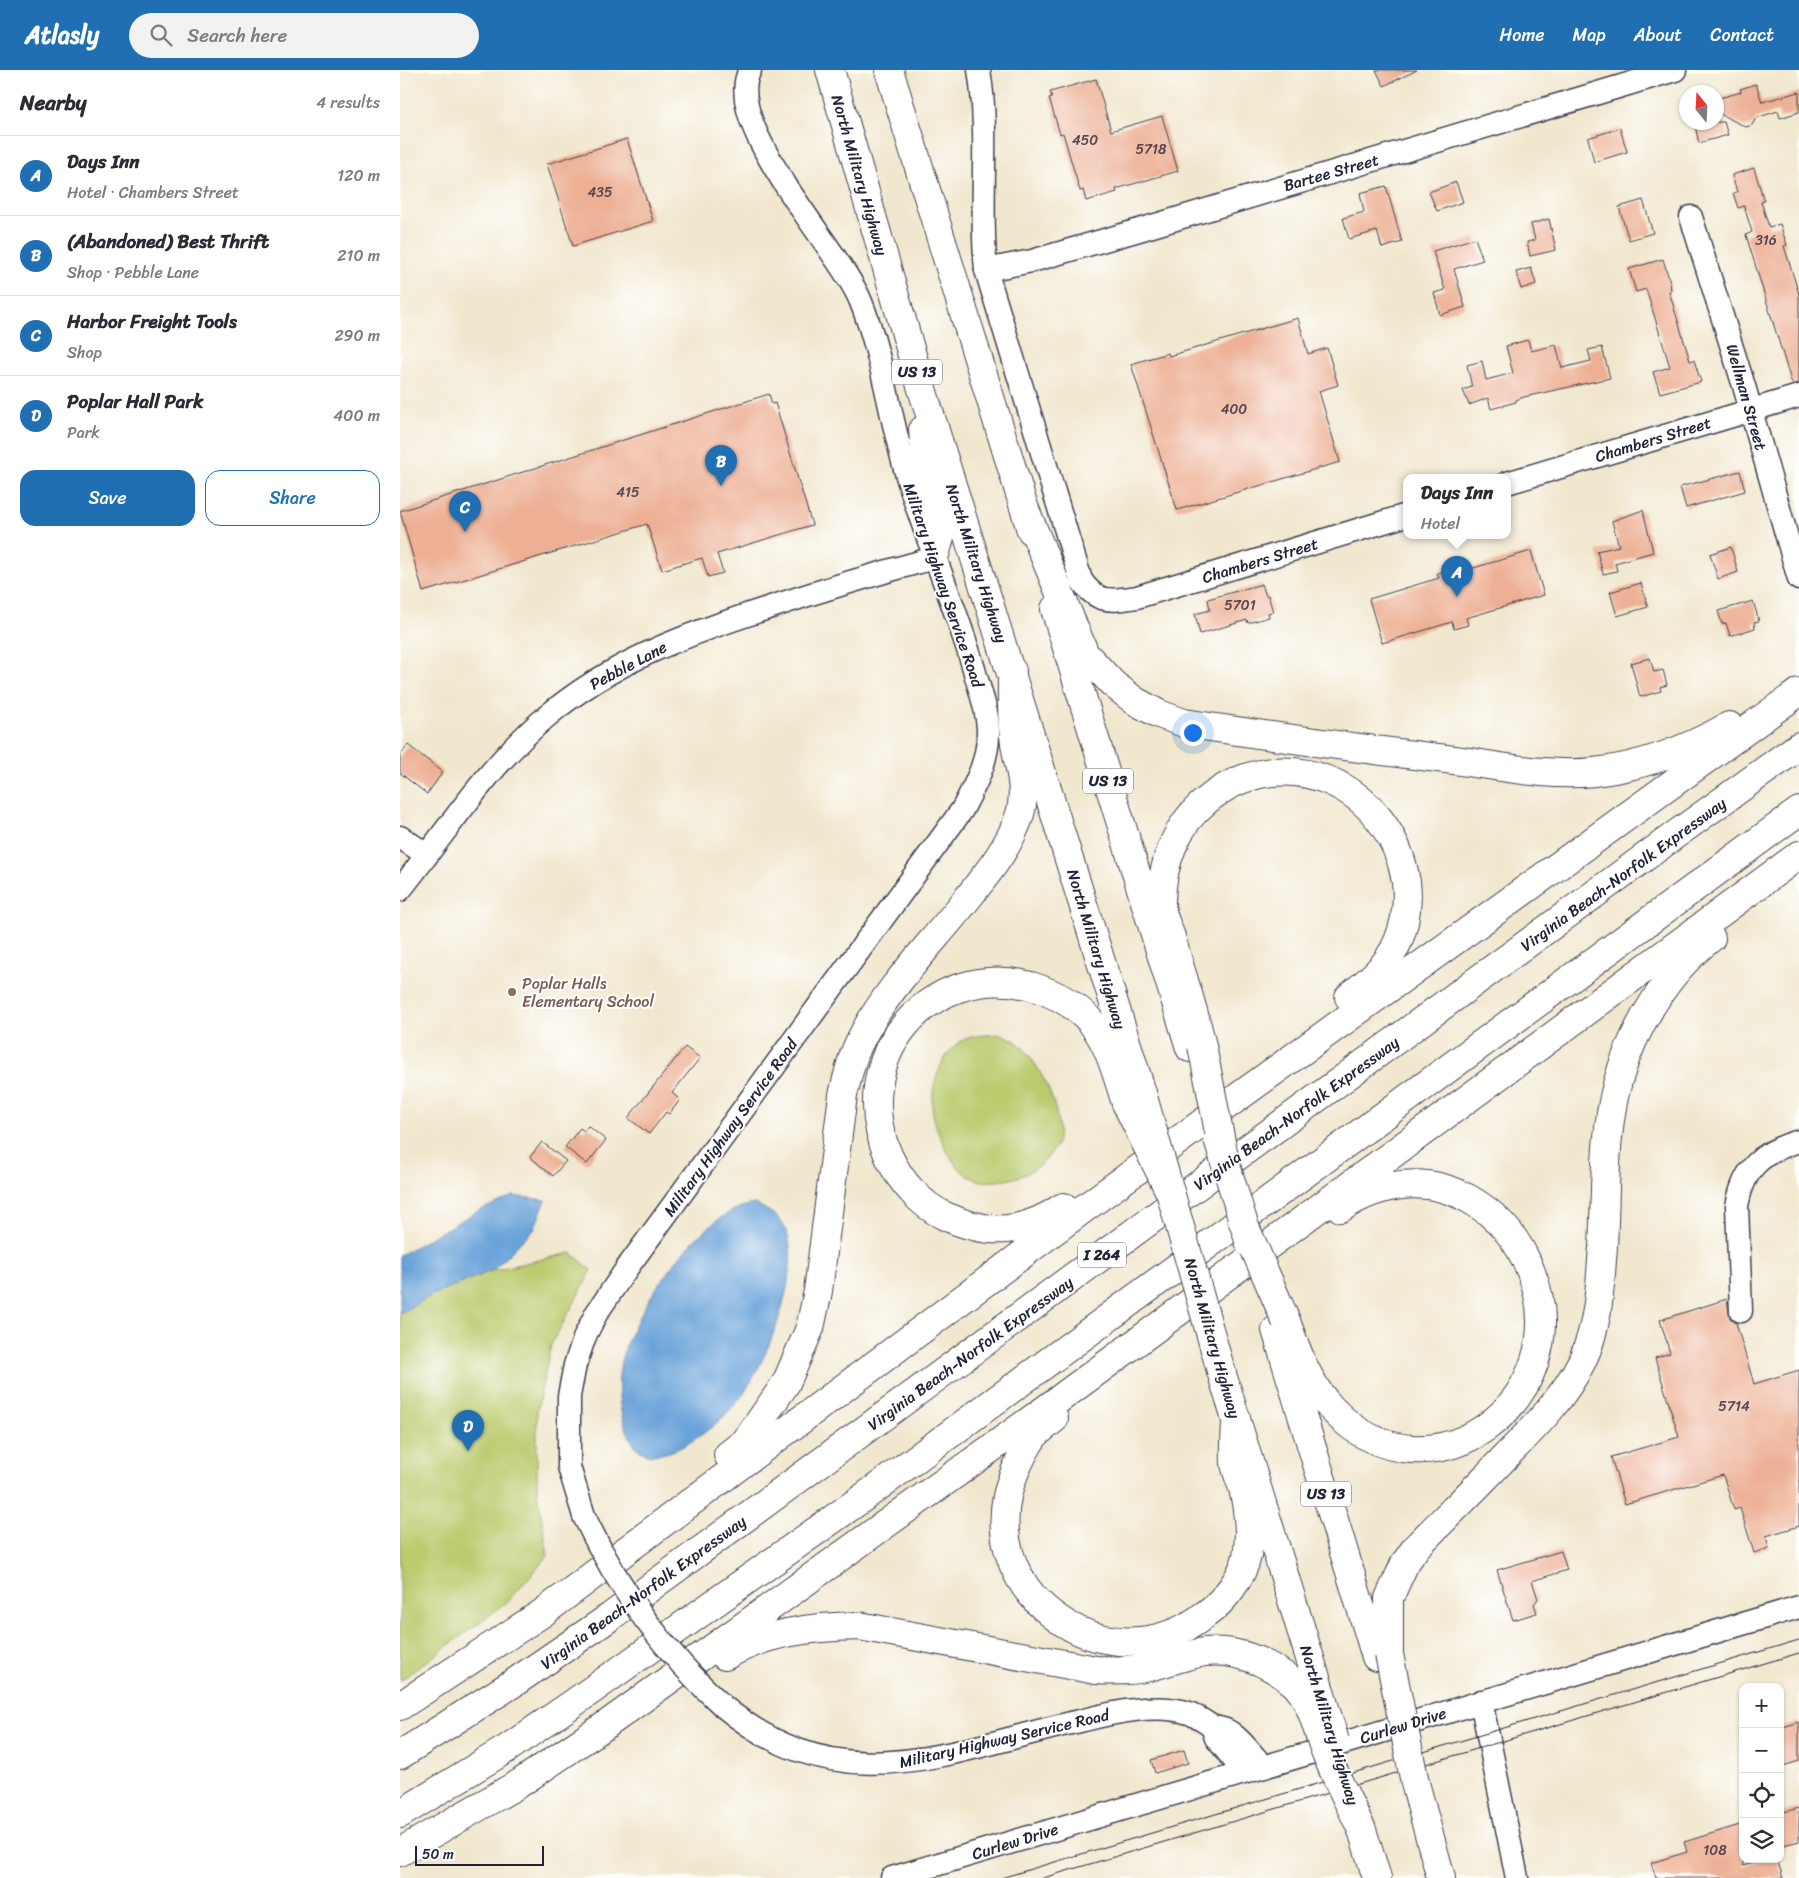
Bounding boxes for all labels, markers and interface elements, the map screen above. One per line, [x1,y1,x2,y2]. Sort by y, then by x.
search box [129,13,479,58]
text: Atlasly [25,14,99,56]
text: Search here [187,19,287,52]
text: Home [1500,19,1545,51]
text: Map [1573,19,1606,51]
text: About [1634,19,1682,51]
text: Contact [1710,19,1774,51]
icon: search [147,21,175,49]
text: Nearby [20,84,86,122]
north arrow [1679,85,1724,130]
text: 4 results [316,88,380,117]
street label: North Military Highway [823,91,897,260]
house number: 450 [1072,128,1098,153]
house number: 5718 [1136,137,1167,162]
text: Days Inn [67,145,140,178]
street label: Bartee Street [1280,145,1382,200]
text: A [31,161,41,190]
text: 120 m [337,161,380,190]
text: Hotel · Chambers Street [67,178,239,207]
house number: 435 [588,180,613,205]
text: (Abandoned) Best Thrift [67,225,269,258]
house number: 316 [1755,228,1777,253]
text: B [31,241,41,270]
text: 210 m [337,241,380,270]
text: Shop · Pebble Lane [67,258,199,287]
text: Harbor Freight Tools [67,305,237,338]
text: C [31,321,41,350]
text: 290 m [334,321,380,350]
text: Shop [67,338,102,367]
street label: Wellman Street [1718,341,1776,454]
road number: US 13 [892,360,942,384]
text: Poplar Hall Park [67,385,203,418]
house number: 400 [1221,397,1247,422]
text: D [31,401,41,430]
text: 400 m [333,401,380,430]
street label: Chambers Street [1592,408,1715,471]
text: Park [67,418,100,447]
pin: B [705,445,737,486]
button: Save [20,470,195,526]
button: Share [205,470,380,526]
popup [1403,474,1511,539]
text: Days Inn [1421,476,1493,509]
street label: Military Highway Service Road [895,479,993,693]
house number: 415 [616,480,640,505]
street label: North Military Highway [937,480,1016,647]
pin: C [449,491,481,532]
text: Hotel [1421,509,1460,538]
street label: Chambers Street [1199,529,1322,592]
pin: A [1441,556,1473,597]
house number: 5701 [1224,593,1256,618]
street label: Pebble Lane [584,633,672,698]
your location [1180,720,1206,746]
road number: US 13 [1083,768,1133,794]
street label: Virginia Beach-Norfolk Expressway [1514,789,1733,959]
street label: North Military Highway [1058,866,1135,1033]
place label: Poplar Halls Elementary School [522,969,654,1016]
marker: Poplar Halls Elementary School [506,986,518,998]
street label: Virginia Beach-Norfolk Expressway [1187,1028,1406,1198]
street label: Military Highway Service Road [656,1031,806,1223]
road number: I 264 [1078,1242,1126,1268]
street label: North Military Highway [1176,1254,1250,1423]
street label: Virginia Beach-Norfolk Expressway [861,1268,1080,1438]
house number: 5714 [1718,1394,1750,1419]
pin: D [452,1410,484,1451]
road number: US 13 [1301,1482,1351,1506]
street label: Virginia Beach-Norfolk Expressway [534,1507,753,1677]
street label: North Military Highway [1291,1642,1368,1809]
map controls [1739,1683,1784,1863]
button: + [1739,1683,1784,1728]
street label: Curlew Drive [1356,1699,1450,1752]
street label: Military Highway Service Road [896,1700,1114,1777]
button: − [1739,1728,1784,1773]
button: locate [1739,1773,1784,1818]
street label: Curlew Drive [968,1815,1062,1868]
button: layers [1739,1818,1784,1863]
house number: 108 [1703,1838,1727,1863]
text: 50 m [422,1842,454,1867]
scale bar [415,1843,544,1866]

